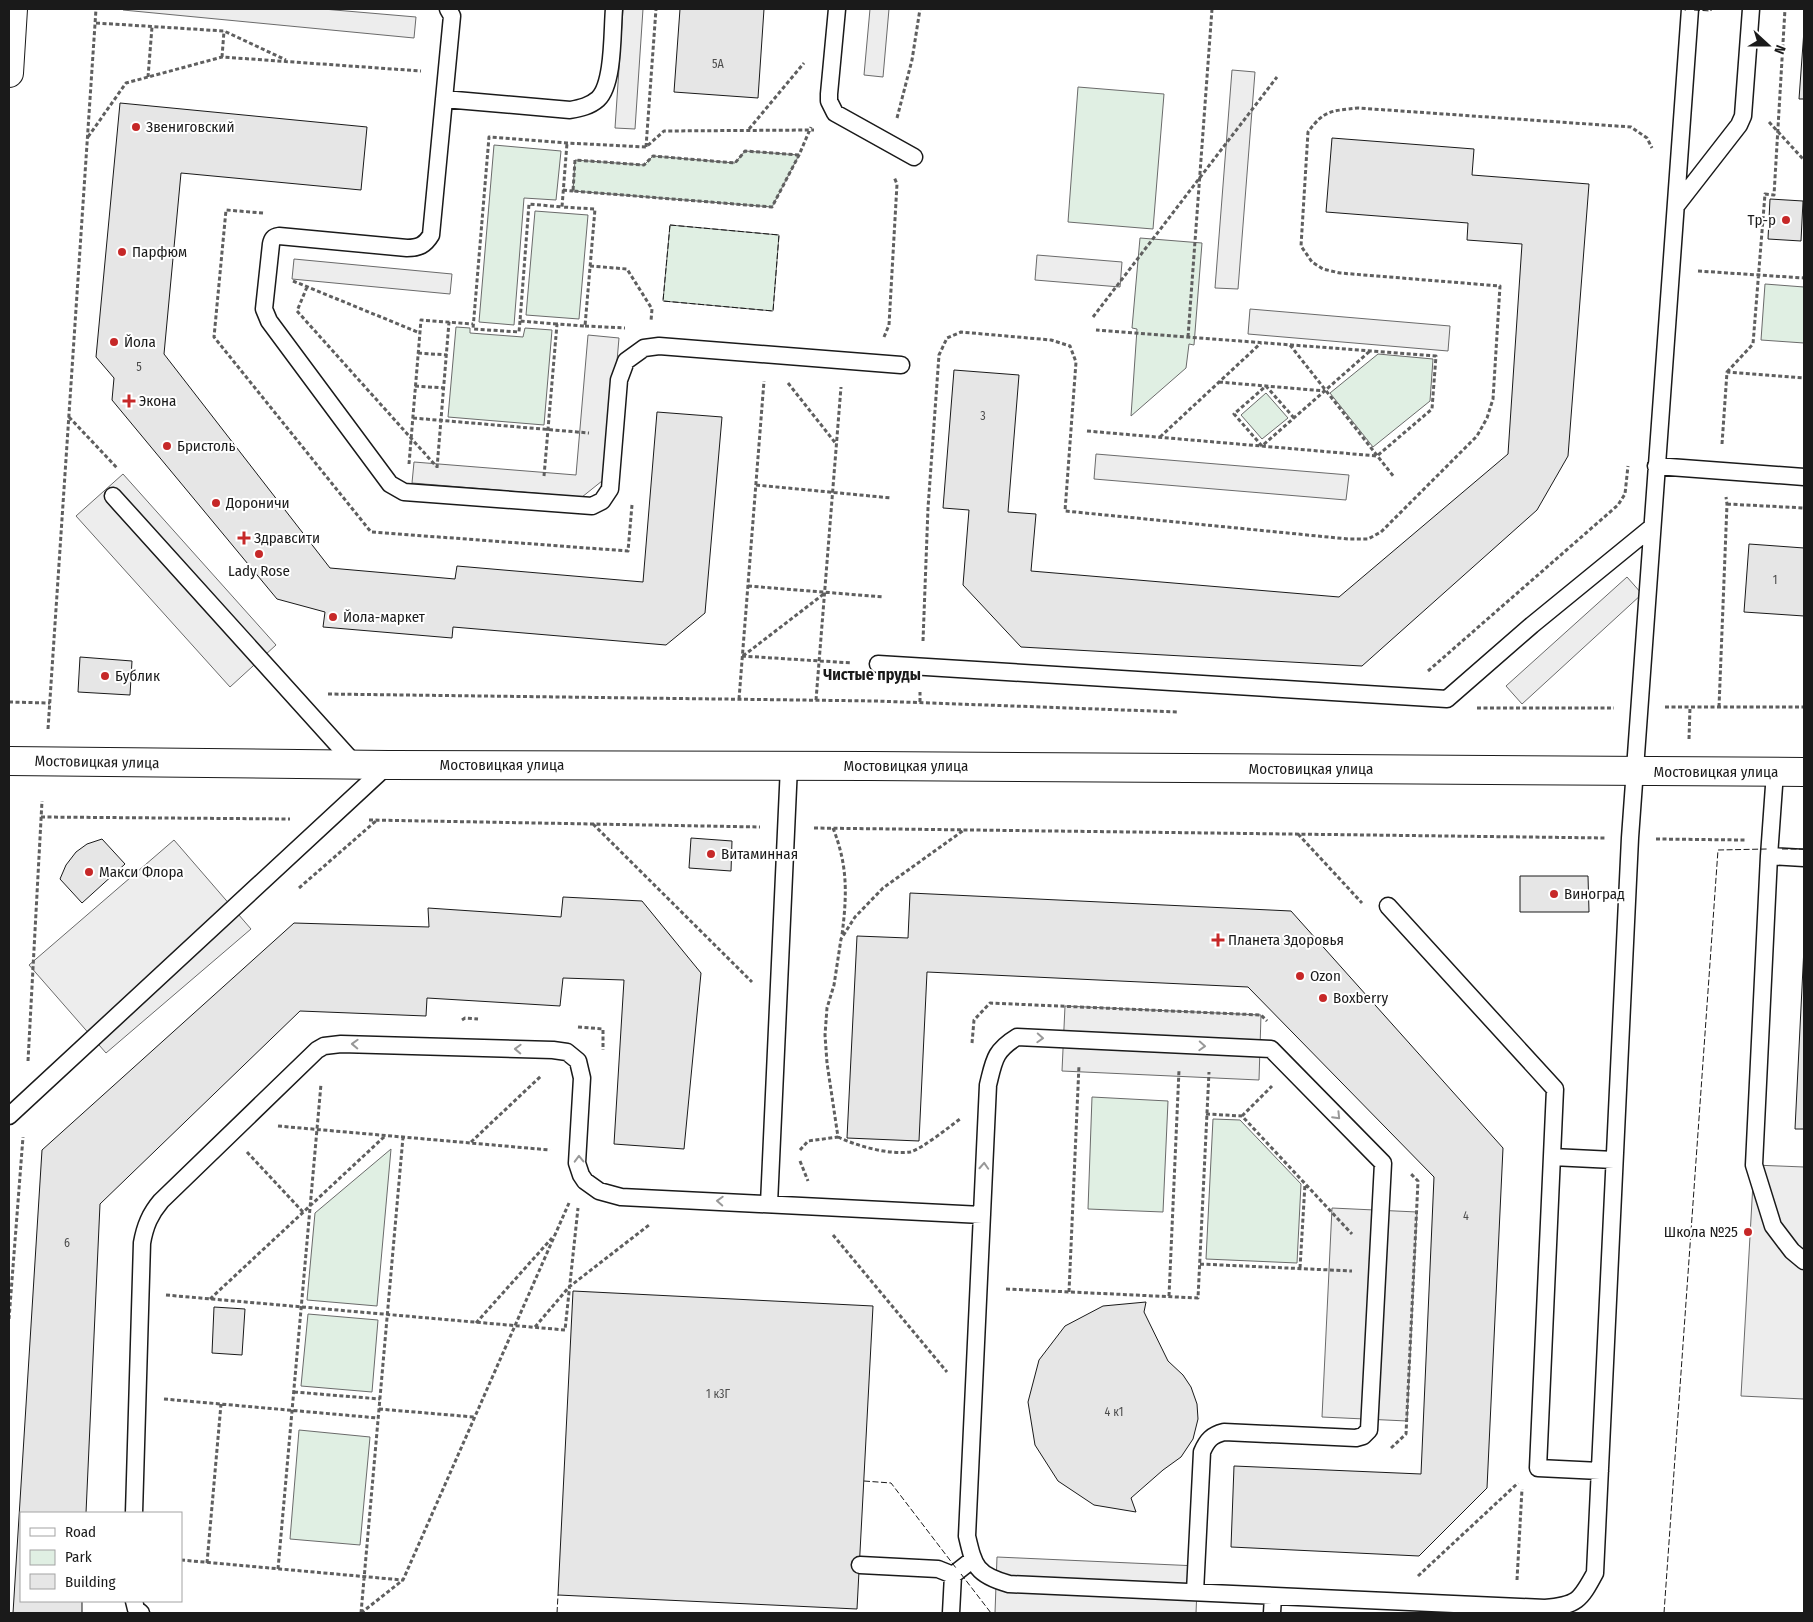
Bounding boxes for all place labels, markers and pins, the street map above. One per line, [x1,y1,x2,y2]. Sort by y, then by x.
place label: Звениговский [146,118,234,136]
marker: Звениговский [130,121,142,133]
place label: Тр-р [1748,211,1776,229]
marker: Тр-р [1780,214,1792,226]
place label: Парфюм [132,243,187,261]
marker: Парфюм [116,246,128,258]
place label: Йола [124,333,156,351]
marker: Йола [108,336,120,348]
place label: Экона [139,392,176,410]
marker: Экона [123,395,135,407]
place label: Бристоль [177,437,235,455]
marker: Бристоль [161,440,173,452]
place label: Дороничи [225,494,290,512]
marker: Дороничи [210,497,222,509]
place label: Здравсити [254,529,320,547]
marker: Здравсити [238,532,250,544]
marker: Lady Rose [253,548,265,560]
place label: Lady Rose [228,562,290,580]
place label: Йола-маркет [343,608,426,626]
marker: Йола-маркет [327,611,339,623]
place label: Бублик [115,667,160,685]
marker: Бублик [99,670,111,682]
place label: Витаминная [721,845,798,863]
marker: Витаминная [705,848,717,860]
place label: Макси Флора [99,863,184,881]
marker: Макси Флора [83,866,95,878]
place label: Виноград [1564,885,1625,903]
marker: Виноград [1548,888,1560,900]
place label: Планета Здоровья [1228,931,1344,949]
marker: Планета Здоровья [1212,934,1224,946]
place label: Ozon [1310,967,1341,985]
marker: Ozon [1294,970,1306,982]
place label: Boxberry [1333,989,1388,1007]
marker: Boxberry [1317,992,1329,1004]
place label: Школа №25 [1664,1223,1738,1241]
marker: Школа №25 [1742,1226,1754,1238]

